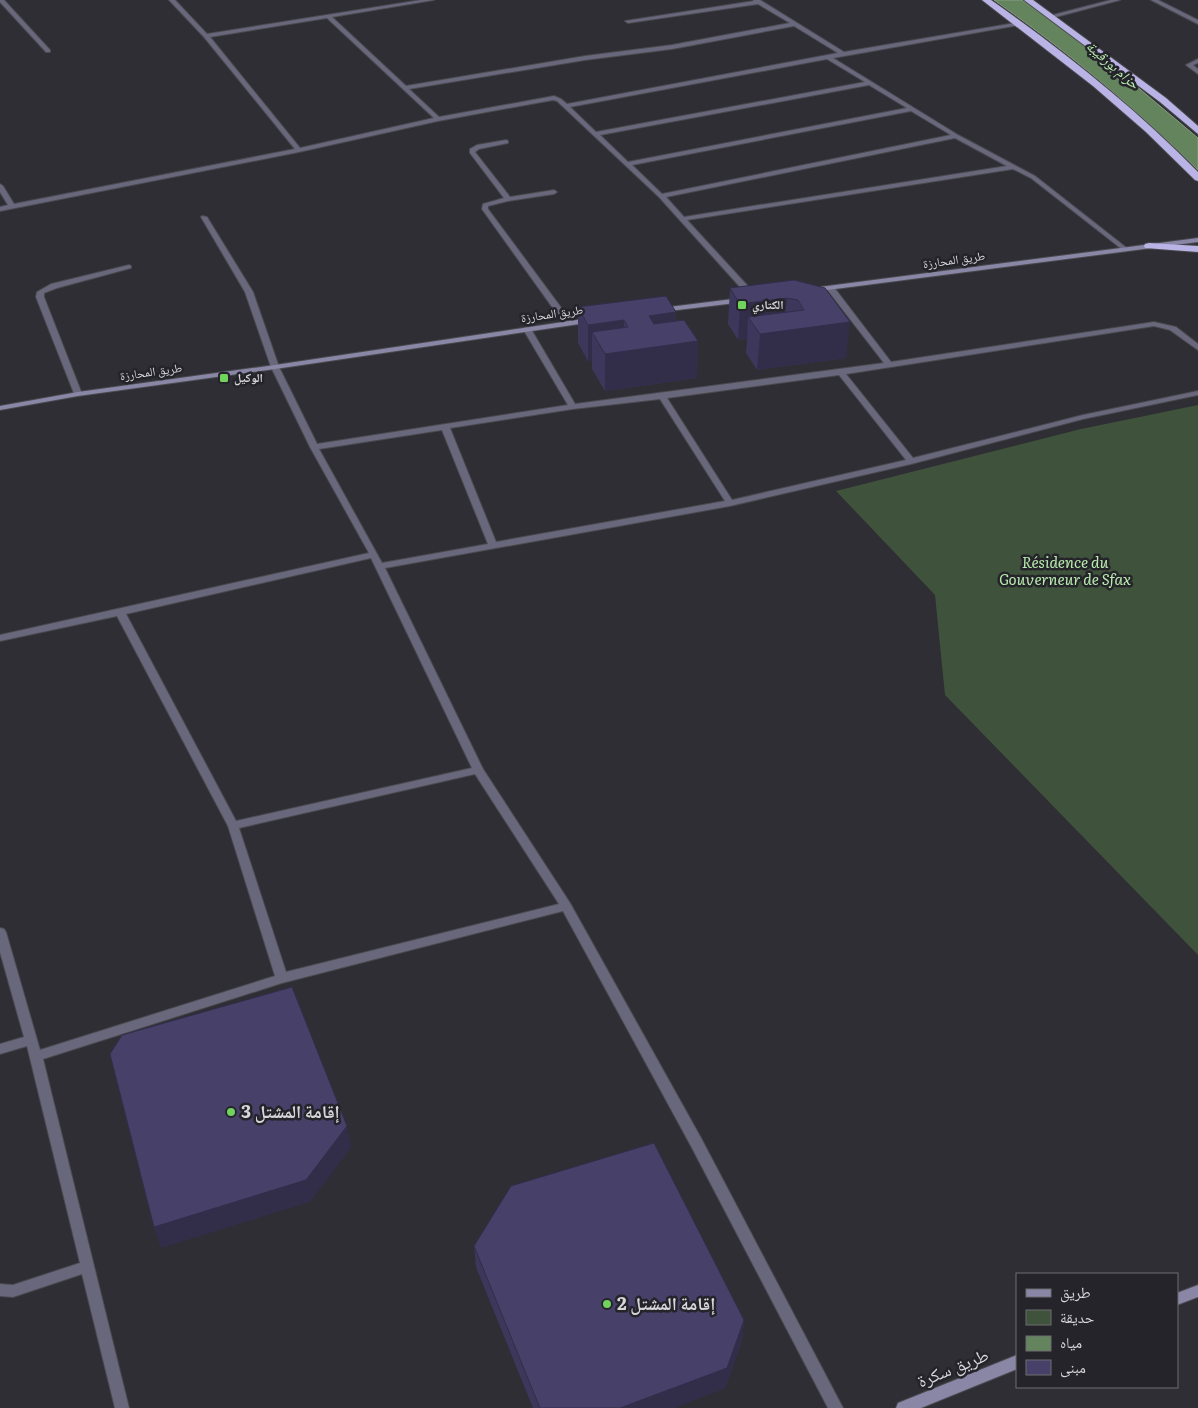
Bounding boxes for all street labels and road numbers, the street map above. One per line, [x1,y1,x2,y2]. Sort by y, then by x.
street label: طريق المحارزة [922,246,986,272]
street label: طريق المحارزة [520,300,584,326]
street label: طريق المحارزة [119,358,183,384]
street label: طريق سكرة [913,1340,992,1393]

